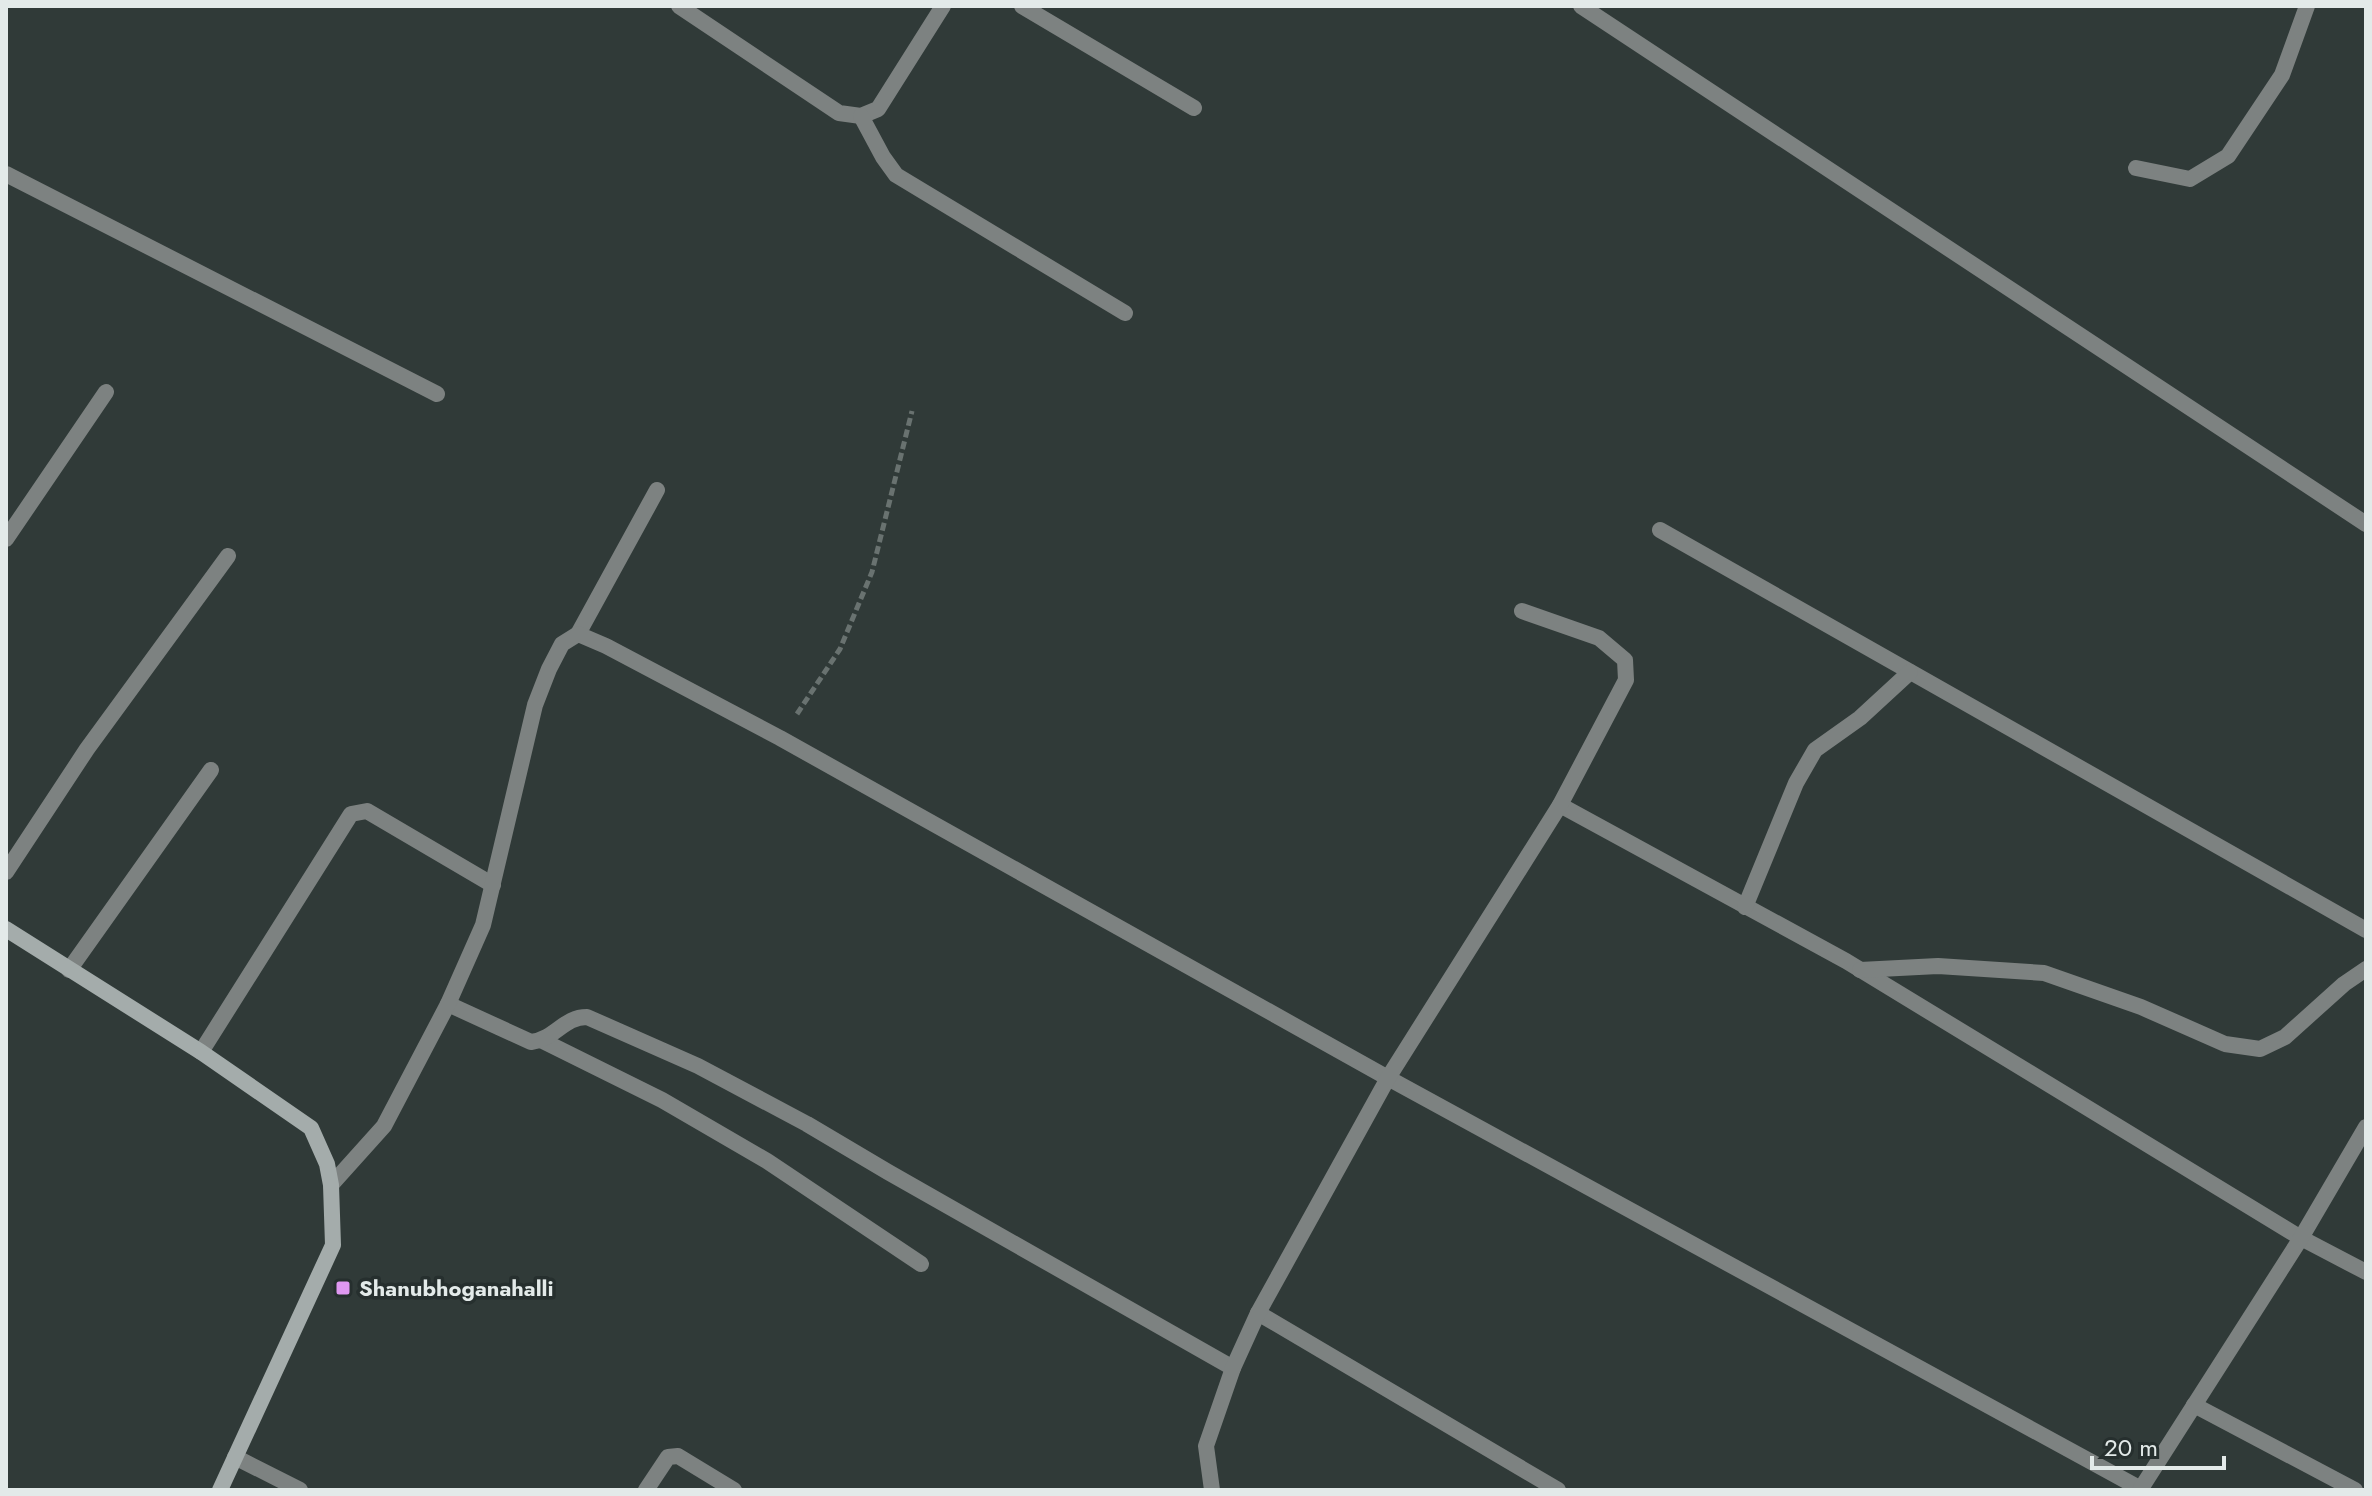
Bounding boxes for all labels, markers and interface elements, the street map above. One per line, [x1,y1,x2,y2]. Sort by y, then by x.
place label: Shanubhoganahalli [359,1272,554,1304]
marker: Shanubhoganahalli [334,1279,352,1297]
scale bar [2092,1420,2224,1470]
text: 20 m [2104,1430,2158,1465]

